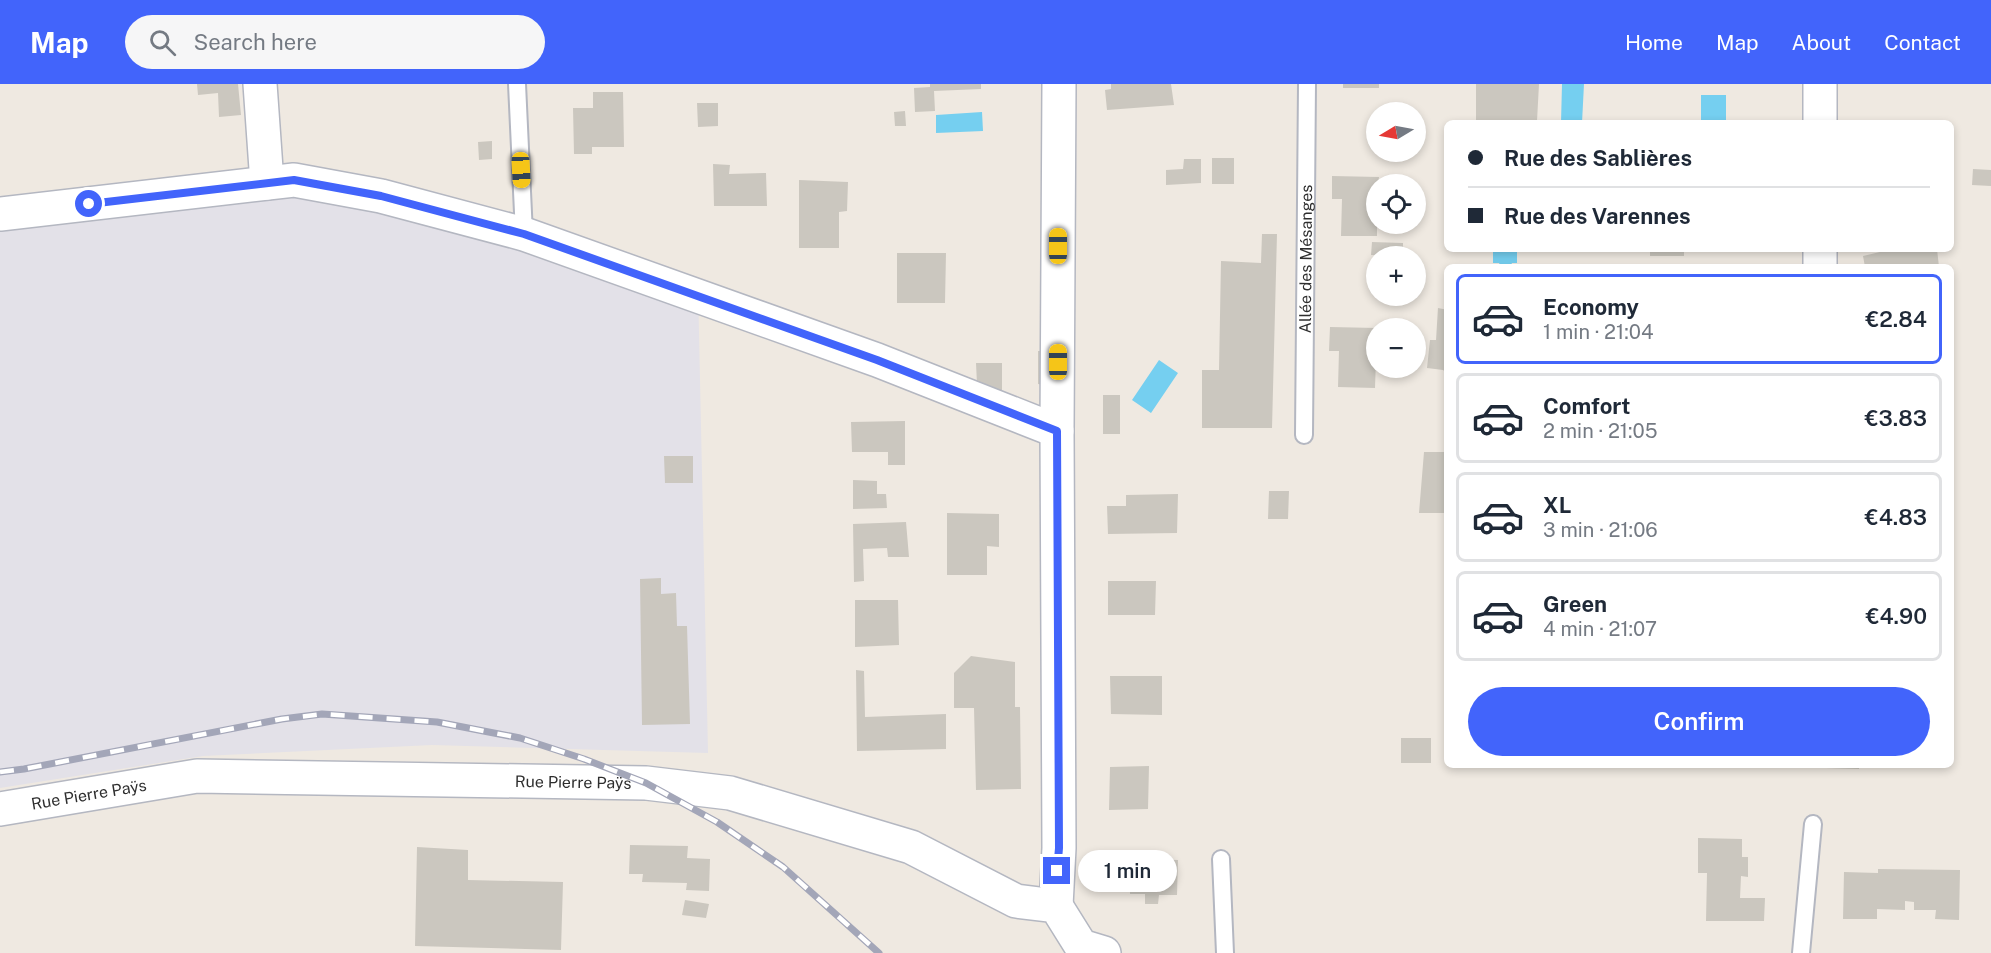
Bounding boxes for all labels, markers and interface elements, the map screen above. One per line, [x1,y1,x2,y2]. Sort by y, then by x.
search box [125,15,545,69]
text: Map [30,26,89,59]
icon: search [146,26,179,59]
text: Search here [194,29,317,55]
text: Home [1625,30,1683,55]
text: Map [1716,30,1759,55]
text: About [1792,30,1851,55]
text: Contact [1884,30,1961,55]
north arrow [1366,102,1426,162]
map controls [1366,102,1426,378]
text: Rue des Sablières [1504,145,1692,171]
car [511,152,531,188]
button: locate [1366,174,1426,234]
street label: Allée des Mésanges [1295,185,1316,333]
route start [75,190,102,217]
text: Rue des Varennes [1504,203,1691,229]
car [1049,228,1067,264]
button: + [1366,246,1426,306]
icon: car [1471,292,1525,346]
text: Economy [1543,294,1639,320]
text: €2.84 [1865,306,1927,332]
button: − [1366,318,1426,378]
text: 1 min · 21:04 [1543,320,1653,344]
car [1049,344,1067,380]
icon: car [1471,391,1525,445]
text: Comfort [1543,393,1630,419]
text: €3.83 [1865,405,1927,431]
text: 2 min · 21:05 [1543,419,1658,443]
icon: car [1471,490,1525,544]
text: XL [1543,492,1571,518]
text: €4.83 [1865,504,1927,530]
text: 3 min · 21:06 [1543,518,1658,542]
icon: car [1471,589,1525,643]
text: Green [1543,591,1607,617]
text: €4.90 [1866,603,1927,629]
text: 4 min · 21:07 [1543,617,1657,641]
button: Confirm [1468,687,1930,756]
street label: Rue Pierre Paÿs [515,771,632,792]
street label: Rue Pierre Paÿs [30,775,148,813]
callout: 1 min [1078,850,1177,892]
route end [1043,857,1070,884]
text: 1 min [1104,859,1151,883]

